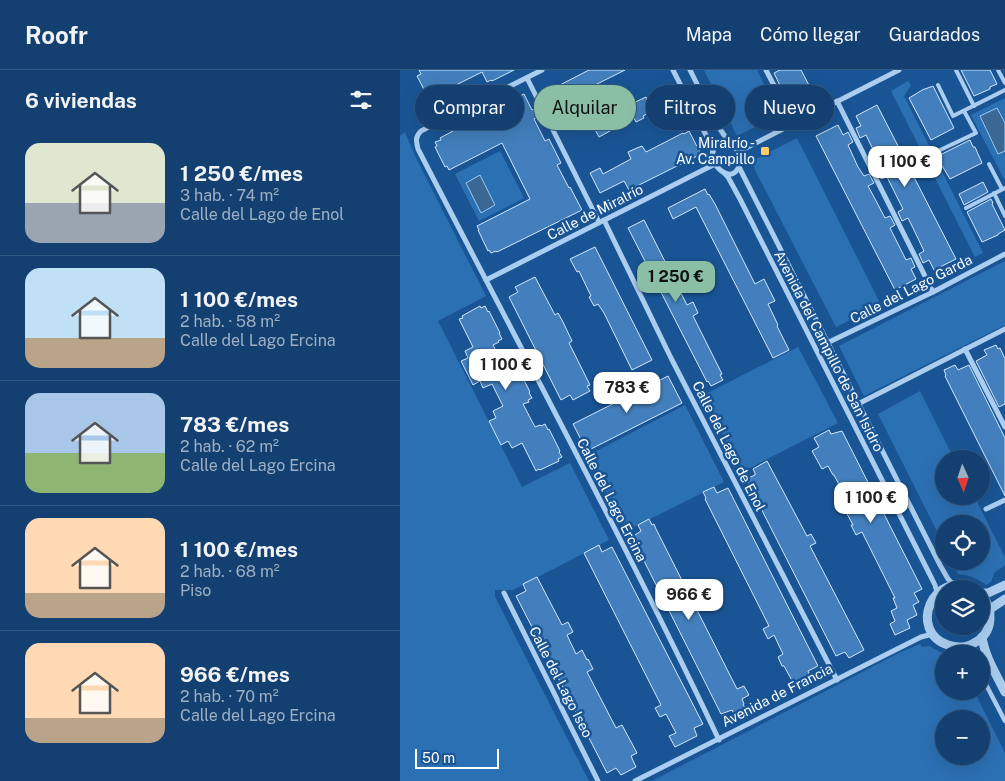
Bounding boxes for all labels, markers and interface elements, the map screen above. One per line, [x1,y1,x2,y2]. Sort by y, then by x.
text: Roofr [25,21,88,49]
text: Mapa [686,24,732,45]
text: Cómo llegar [760,24,861,45]
text: Guardados [889,24,980,45]
chip: Comprar [415,85,524,130]
chip: Alquilar [534,85,636,130]
chip: Filtros [646,85,735,130]
chip: Nuevo [745,85,834,130]
icon: filters [347,86,375,114]
text: 6 viviendas [25,88,137,113]
place label: Miralrío - Av. Campillo [676,135,755,167]
marker: Miralrío - Av. Campillo [759,145,771,157]
pin: 1 100 € [859,146,951,188]
text: 1 100 € [879,152,931,171]
text: 1 250 €/mes [180,161,303,186]
icon: home [65,163,125,223]
street label: Calle de Miralrío [544,181,646,243]
text: 3 hab. · 74 m² [180,186,279,205]
text: Calle del Lago de Enol [180,205,344,224]
street label: Avenida del Campillo de San Isidro [771,248,887,454]
street label: Calle del Lago Garda [847,251,975,327]
pin: 1 250 € [630,260,722,303]
text: 1 250 € [648,267,704,286]
text: 1 100 €/mes [180,287,298,312]
icon: home [65,288,125,348]
text: 2 hab. · 58 m² [180,312,280,331]
text: Calle del Lago Ercina [180,331,336,350]
pin: 1 100 € [460,348,552,391]
text: 1 100 € [480,355,532,374]
pin: 783 € [592,372,662,414]
text: 783 € [604,378,650,397]
street label: Calle del Lago de Enol [689,378,769,514]
text: 783 €/mes [180,412,289,437]
icon: home [65,413,125,473]
street label: Calle del Lago Ercina [574,436,650,564]
text: 2 hab. · 62 m² [180,437,279,456]
north arrow [935,450,990,505]
map controls [935,450,990,765]
text: Calle del Lago Ercina [180,456,336,475]
pin: 1 100 € [825,482,917,524]
text: 1 100 € [845,488,897,507]
button: locate [935,515,990,570]
text: 1 100 €/mes [180,537,298,562]
icon: home [65,538,125,598]
text: 2 hab. · 68 m² [180,562,280,581]
pin: 966 € [654,578,724,621]
button: layers [935,580,990,635]
text: Piso [180,581,211,600]
text: 966 € [666,585,712,604]
street label: Calle del Lago Iseo [526,624,596,740]
button: + [935,645,990,700]
street label: Avenida de Francia [719,660,835,730]
text: 966 €/mes [180,662,290,687]
icon: home [65,663,125,723]
text: 2 hab. · 70 m² [180,687,279,706]
text: Calle del Lago Ercina [180,706,336,725]
button: − [935,710,990,765]
scale bar [415,746,499,769]
text: 50 m [422,750,455,766]

